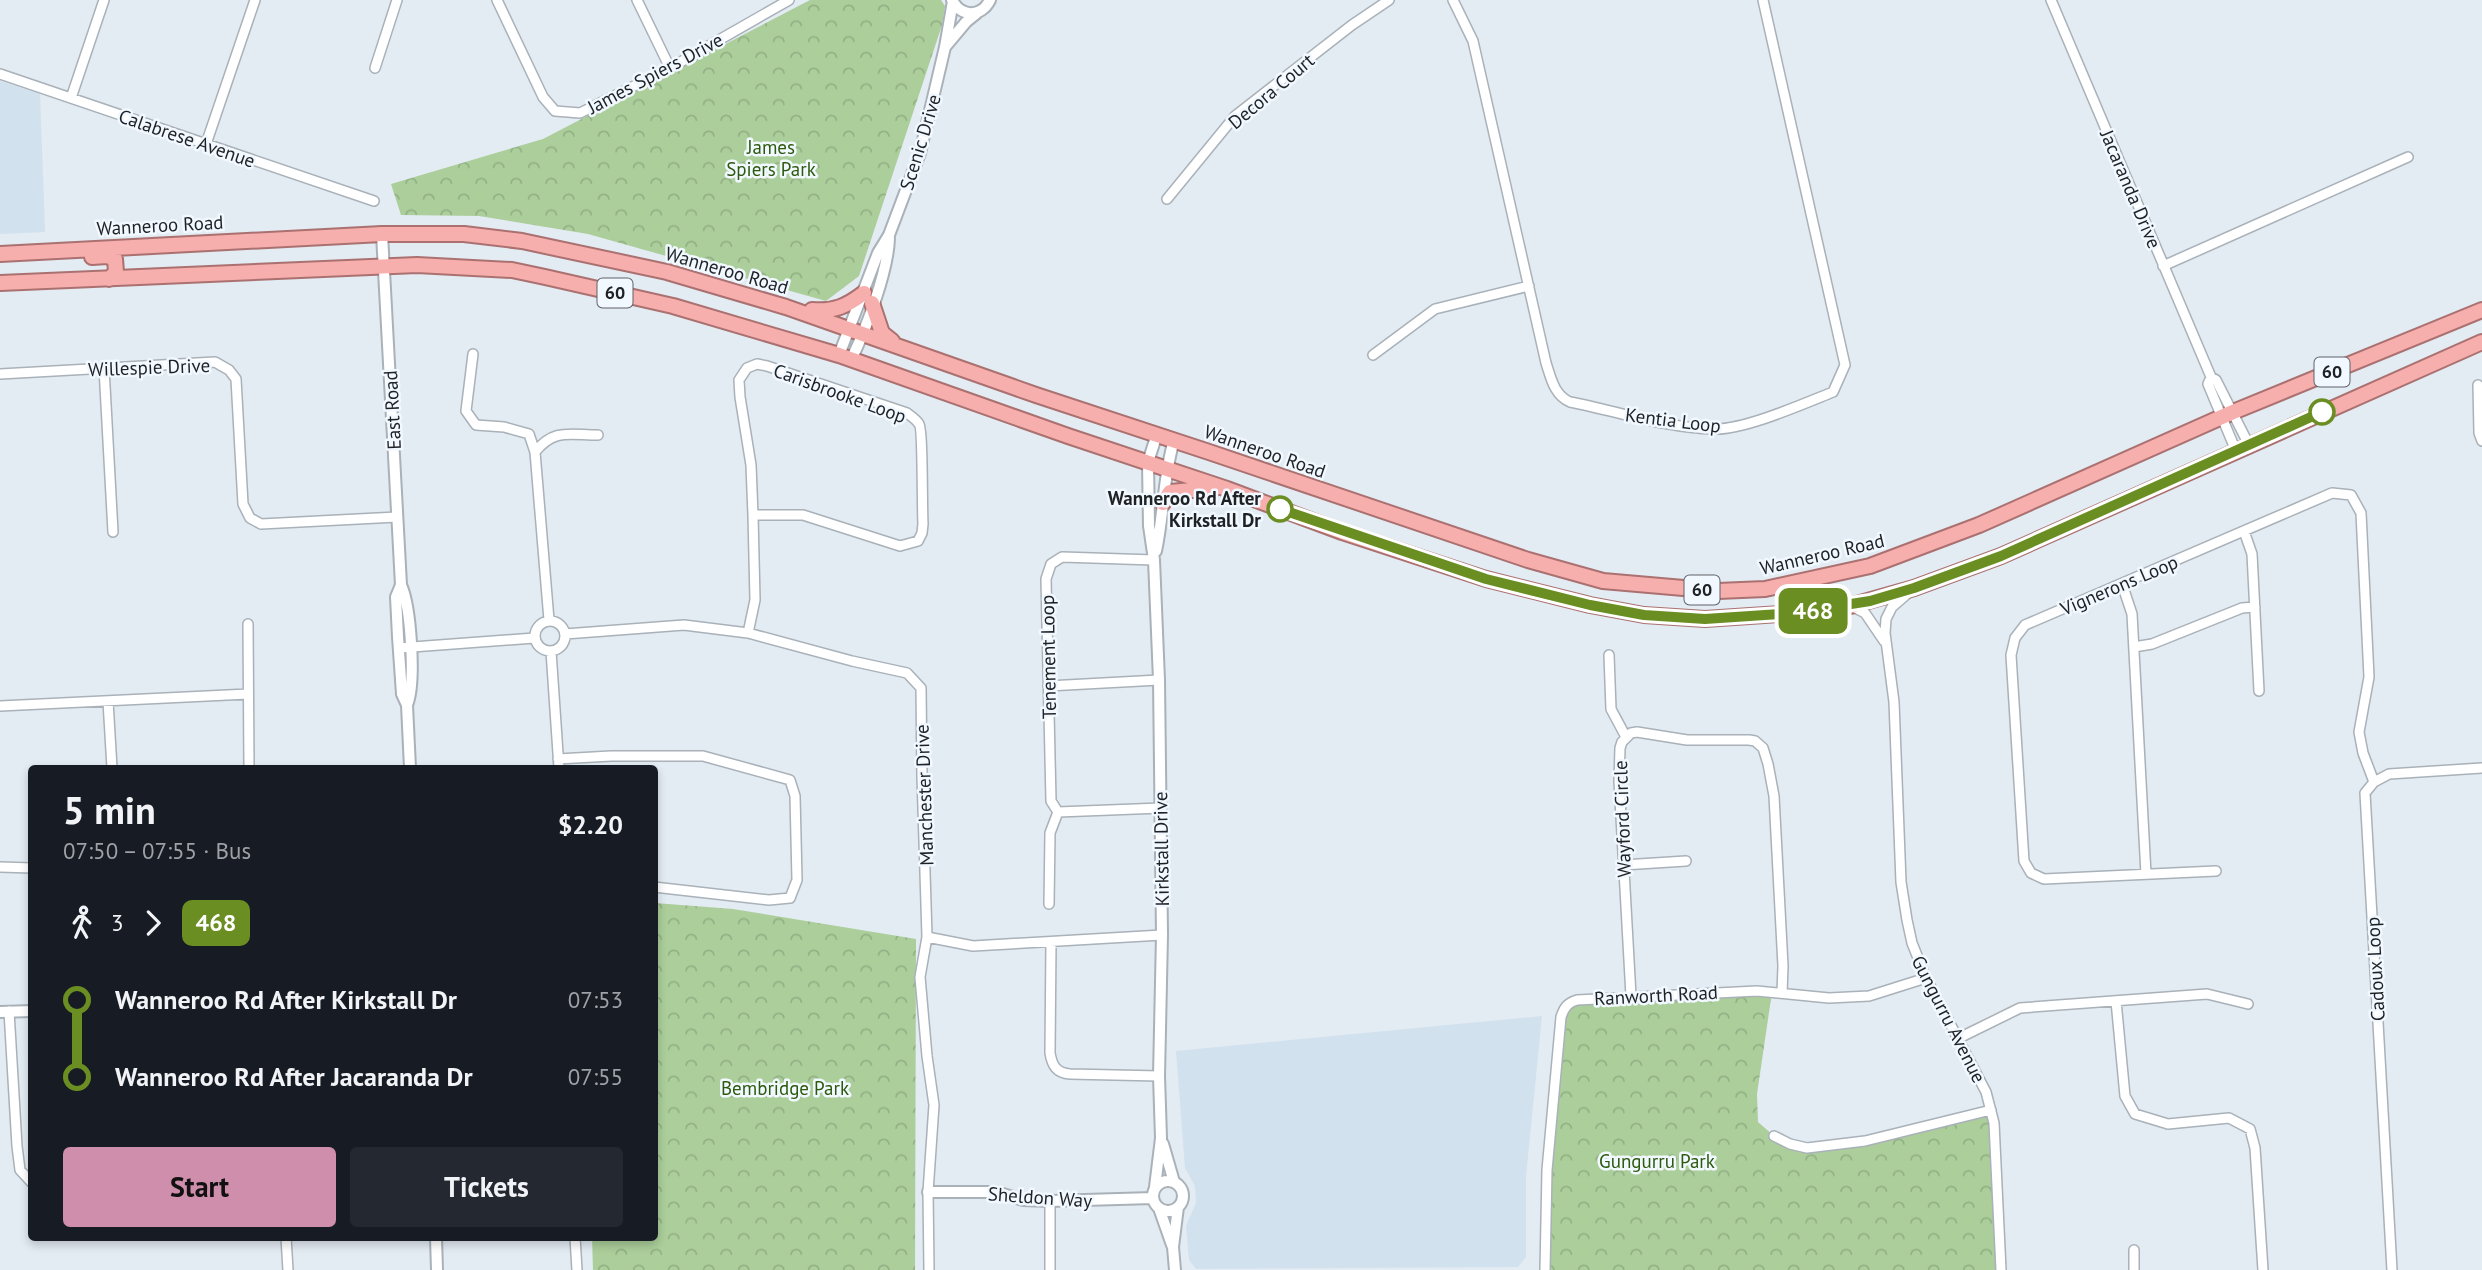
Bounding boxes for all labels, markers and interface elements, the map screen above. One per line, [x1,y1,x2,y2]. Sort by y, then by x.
street label: James Spiers Drive [582,27,727,119]
street label: Decora Court [1223,48,1319,134]
street label: Scenic Drive [894,91,946,193]
street label: Calabrese Avenue [116,103,258,173]
street label: Jacaranda Drive [2095,125,2167,252]
park label: James Spiers Park [726,135,816,181]
street label: Wanneroo Road [96,210,224,240]
street label: Wanneroo Road [663,241,791,299]
road number: 60 [598,278,632,307]
street label: Willespie Drive [87,353,211,381]
street label: Carisbrooke Loop [770,358,910,428]
road number: 60 [2314,358,2350,386]
street label: East Road [378,370,406,450]
unlabelled marker [2309,399,2335,425]
street label: Kentia Loop [1624,402,1722,438]
street label: Wanneroo Road [1201,419,1329,483]
place label: Wanneroo Rd After Kirkstall Dr [1108,486,1261,532]
marker: Wanneroo Rd After Kirkstall Dr [1267,496,1293,522]
street label: Wanneroo Road [1757,528,1887,580]
street label: Vignerons Loop [2056,549,2181,621]
road number: 60 [1684,576,1720,604]
line badge: 468 [1773,588,1853,634]
street label: Tenement Loop [1035,595,1061,719]
text: 468 [1793,595,1833,626]
street label: Manchester Drive [910,724,938,866]
street label: Wayford Circle [1608,760,1636,878]
text: 5 min [63,785,156,834]
street label: Kirkstall Drive [1148,791,1174,907]
text: $2.20 [558,808,623,841]
text: 07:50 – 07:55 · Bus [63,836,251,865]
icon: walk [63,904,101,942]
icon: forward [134,904,172,942]
text: 468 [196,907,236,938]
text: 3 [111,908,124,937]
street label: Cadoux Loop [2360,916,2390,1022]
street label: Gungurru Avenue [1907,951,1991,1087]
street label: Ranworth Road [1593,980,1719,1010]
text: Wanneroo Rd After Kirkstall Dr [115,983,457,1016]
text: 07:53 [568,985,623,1014]
text: Wanneroo Rd After Jacaranda Dr [115,1060,473,1093]
text: 07:55 [568,1062,623,1091]
park label: Bembridge Park [721,1076,849,1100]
button: Start [63,1147,336,1227]
button: Tickets [350,1147,623,1227]
park label: Gungurru Park [1599,1149,1715,1173]
street label: Sheldon Way [987,1181,1093,1213]

